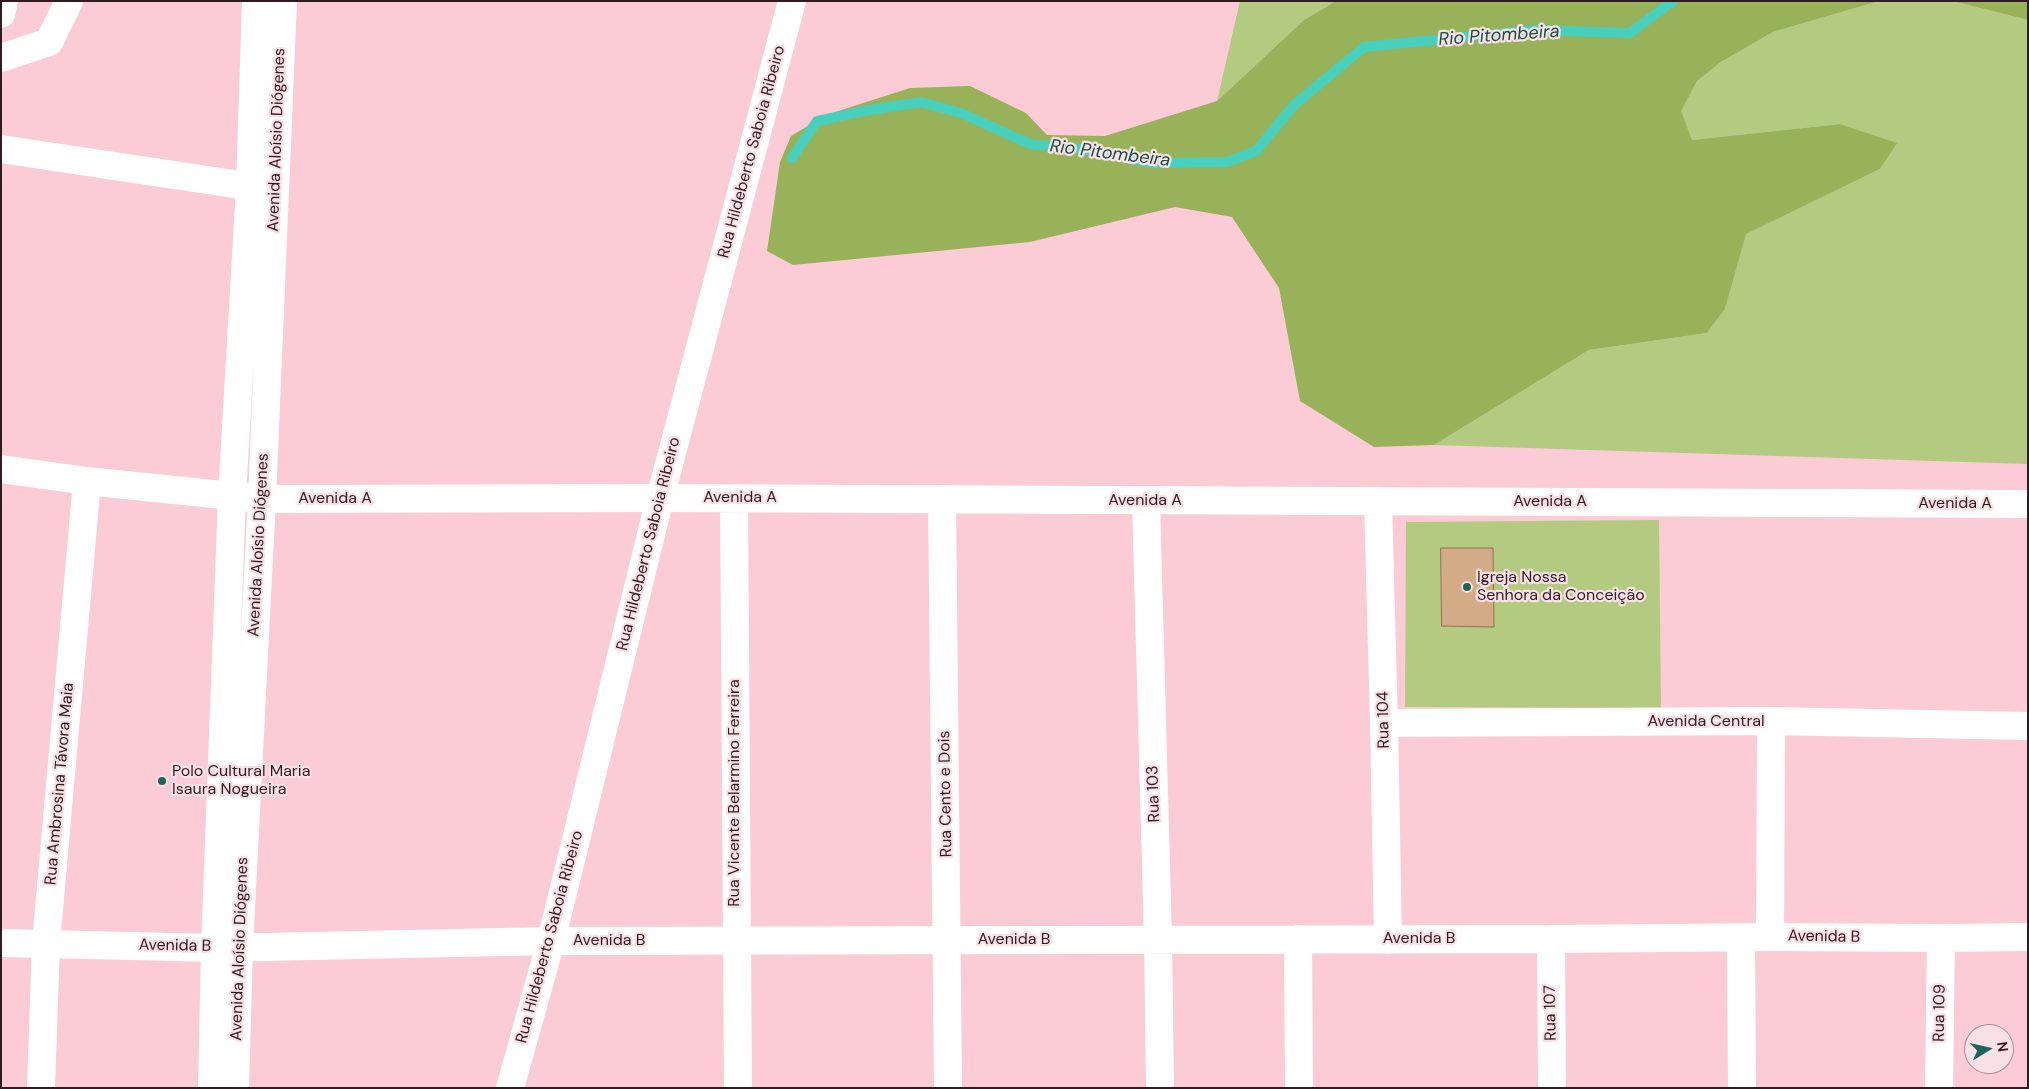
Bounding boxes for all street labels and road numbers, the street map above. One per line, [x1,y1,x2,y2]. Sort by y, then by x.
street label: Rua Hildeberto Saboia Ribeiro [714,43,790,261]
street label: Avenida Aloísio Diógenes [264,48,290,232]
street label: Rua Hildeberto Saboia Ribeiro [613,435,685,653]
street label: Avenida Aloísio Diógenes [245,453,273,637]
street label: Avenida A [703,488,777,508]
street label: Avenida A [298,489,372,509]
street label: Avenida A [1108,491,1182,511]
street label: Avenida A [1513,492,1587,512]
street label: Avenida A [1918,494,1992,514]
street label: Rua Vicente Belarmino Ferreira [725,679,745,907]
street label: Rua Ambrosina Távora Maia [42,682,78,886]
street label: Rua 104 [1374,691,1394,749]
street label: Avenida Central [1647,712,1765,732]
street label: Rua Cento e Dois [935,730,957,858]
street label: Rua 103 [1143,765,1165,823]
street label: Rua Hildeberto Saboia Ribeiro [512,828,588,1046]
street label: Avenida Aloísio Diógenes [227,857,253,1041]
street label: Avenida B [1788,927,1860,947]
street label: Avenida B [1383,929,1455,949]
street label: Avenida B [978,930,1050,950]
street label: Avenida B [573,931,645,951]
street label: Avenida B [139,936,211,956]
street label: Rua 109 [1930,984,1950,1042]
street label: Rua 107 [1541,985,1561,1041]

